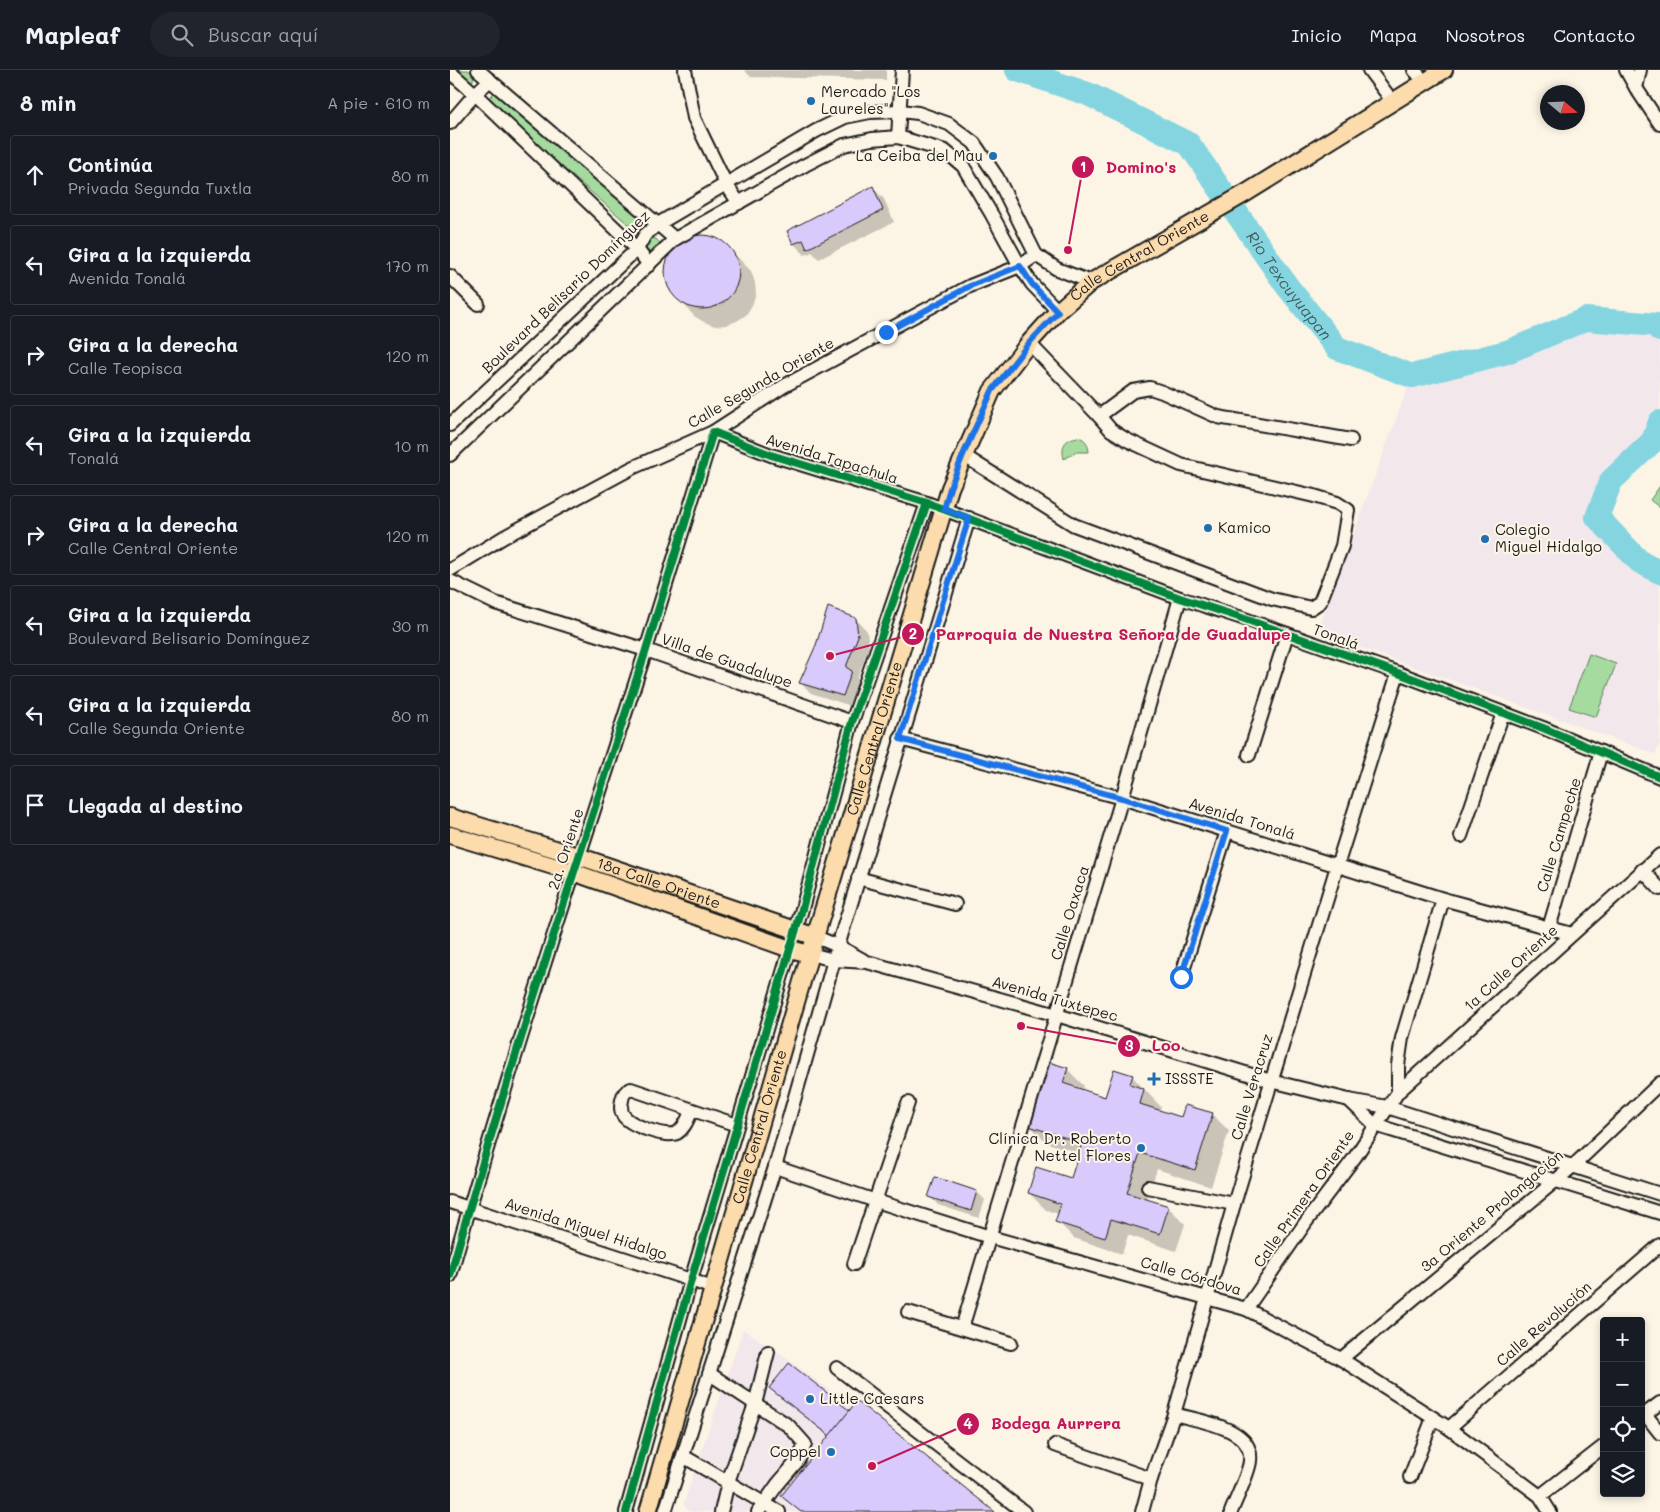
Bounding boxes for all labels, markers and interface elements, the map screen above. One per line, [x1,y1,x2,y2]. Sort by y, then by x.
search box [150,12,500,57]
text: Mapleaf [25,19,120,50]
icon: search [168,21,196,49]
text: Buscar aquí [208,22,319,47]
text: Inicio [1291,23,1342,47]
text: Mapa [1370,23,1417,47]
text: Nosotros [1445,23,1525,47]
text: Contacto [1553,23,1635,47]
place label: Mercado "Los Laureles" [821,81,921,118]
north arrow [1540,85,1585,130]
text: 8 min [20,89,76,116]
text: A pie · 610 m [327,92,430,113]
marker: Mercado "Los Laureles" [805,95,817,107]
place label: La Ceiba del Mau [856,145,983,165]
marker: La Ceiba del Mau [987,150,999,162]
text: Continúa [68,152,153,177]
callout: Domino's [1070,152,1186,183]
text: 1 [1080,156,1086,176]
text: Domino's [1106,156,1176,177]
icon: ahead [21,161,49,189]
text: 80 m [392,165,429,186]
text: Privada Segunda Tuxtla [68,177,252,198]
street label: Boulevard Belisario Domínguez [477,205,654,377]
street label: Calle Central Oriente [1065,205,1212,305]
water label: Rio Texcuyuapan [1242,227,1337,344]
text: Gira a la izquierda [68,242,251,267]
icon: left [21,251,49,279]
text: 170 m [385,255,429,276]
text: Avenida Tonalá [68,267,186,288]
route end [875,321,898,344]
text: Gira a la derecha [68,332,238,357]
street label: Calle Segunda Oriente [684,332,837,432]
icon: right [21,341,49,369]
text: 120 m [385,345,429,366]
text: Calle Teopisca [68,357,183,378]
text: Gira a la izquierda [68,422,251,447]
street label: Avenida Tapachula [764,428,901,488]
icon: left [21,431,49,459]
text: 10 m [394,435,429,456]
text: Tonalá [68,447,119,468]
text: Gira a la derecha [68,512,238,537]
place label: Kamico [1218,517,1271,537]
place label: Colegio Miguel Hidalgo [1495,519,1602,556]
icon: right [21,521,49,549]
marker: Kamico [1202,522,1214,534]
text: 120 m [385,525,429,546]
marker: Colegio Miguel Hidalgo [1479,533,1491,545]
text: Calle Central Oriente [68,537,238,558]
text: Gira a la izquierda [68,602,251,627]
icon: left [21,611,49,639]
text: 30 m [392,615,429,636]
callout: Parroquia de Nuestra Señora de Guadalupe [900,618,1301,649]
street label: Tonalá [1310,618,1362,654]
text: 2 [909,623,917,643]
text: Parroquia de Nuestra Señora de Guadalupe [935,623,1291,644]
text: Boulevard Belisario Domínguez [68,627,310,648]
street label: Villa de Guadalupe [659,628,796,692]
street label: Calle Central Oriente [841,659,906,818]
text: Gira a la izquierda [68,692,251,717]
icon: left [21,701,49,729]
text: 80 m [392,705,429,726]
text: Calle Segunda Oriente [68,717,245,738]
street label: Calle Campeche [1531,775,1585,894]
icon: arrive [21,791,49,819]
street label: Avenida Tonalá [1186,792,1298,844]
text: Llegada al destino [68,793,243,818]
street label: 2a. Oriente [542,805,588,892]
street label: 18a Calle Oriente [595,852,723,913]
street label: Calle Oaxaca [1045,863,1093,963]
street label: 1a Calle Oriente [1459,920,1562,1015]
route start [1170,966,1193,989]
street label: Avenida Tuxtepec [990,970,1121,1026]
callout: Loo [1116,1030,1190,1061]
street label: Calle Veracruz [1225,1031,1277,1142]
text: Loo [1152,1034,1181,1055]
text: 3 [1124,1035,1134,1055]
street label: Calle Central Oriente [727,1047,791,1206]
place label: ISSSTE [1165,1068,1214,1088]
marker: ISSSTE [1147,1072,1161,1086]
street label: Calle Primera Oriente [1248,1126,1358,1271]
place label: Clínica Dr. Roberto Nettel Flores [988,1128,1131,1165]
marker: Clínica Dr. Roberto Nettel Flores [1135,1142,1147,1154]
street label: 3a Oriente Prolongación [1416,1145,1567,1276]
street label: Avenida Miguel Hidalgo [503,1192,670,1264]
street label: Calle Córdova [1138,1251,1244,1299]
street label: Calle Revolución [1492,1276,1595,1370]
map controls [1600,1317,1645,1497]
button: + [1600,1317,1645,1362]
button: − [1600,1362,1645,1407]
place label: Little Caesars [820,1388,924,1408]
marker: Little Caesars [804,1393,816,1405]
button: locate [1600,1407,1645,1452]
callout: Bodega Aurrera [956,1408,1131,1439]
text: Bodega Aurrera [991,1412,1121,1433]
text: 4 [963,1413,973,1433]
place label: Coppel [770,1441,821,1461]
marker: Coppel [825,1446,837,1458]
button: layers [1600,1452,1645,1497]

